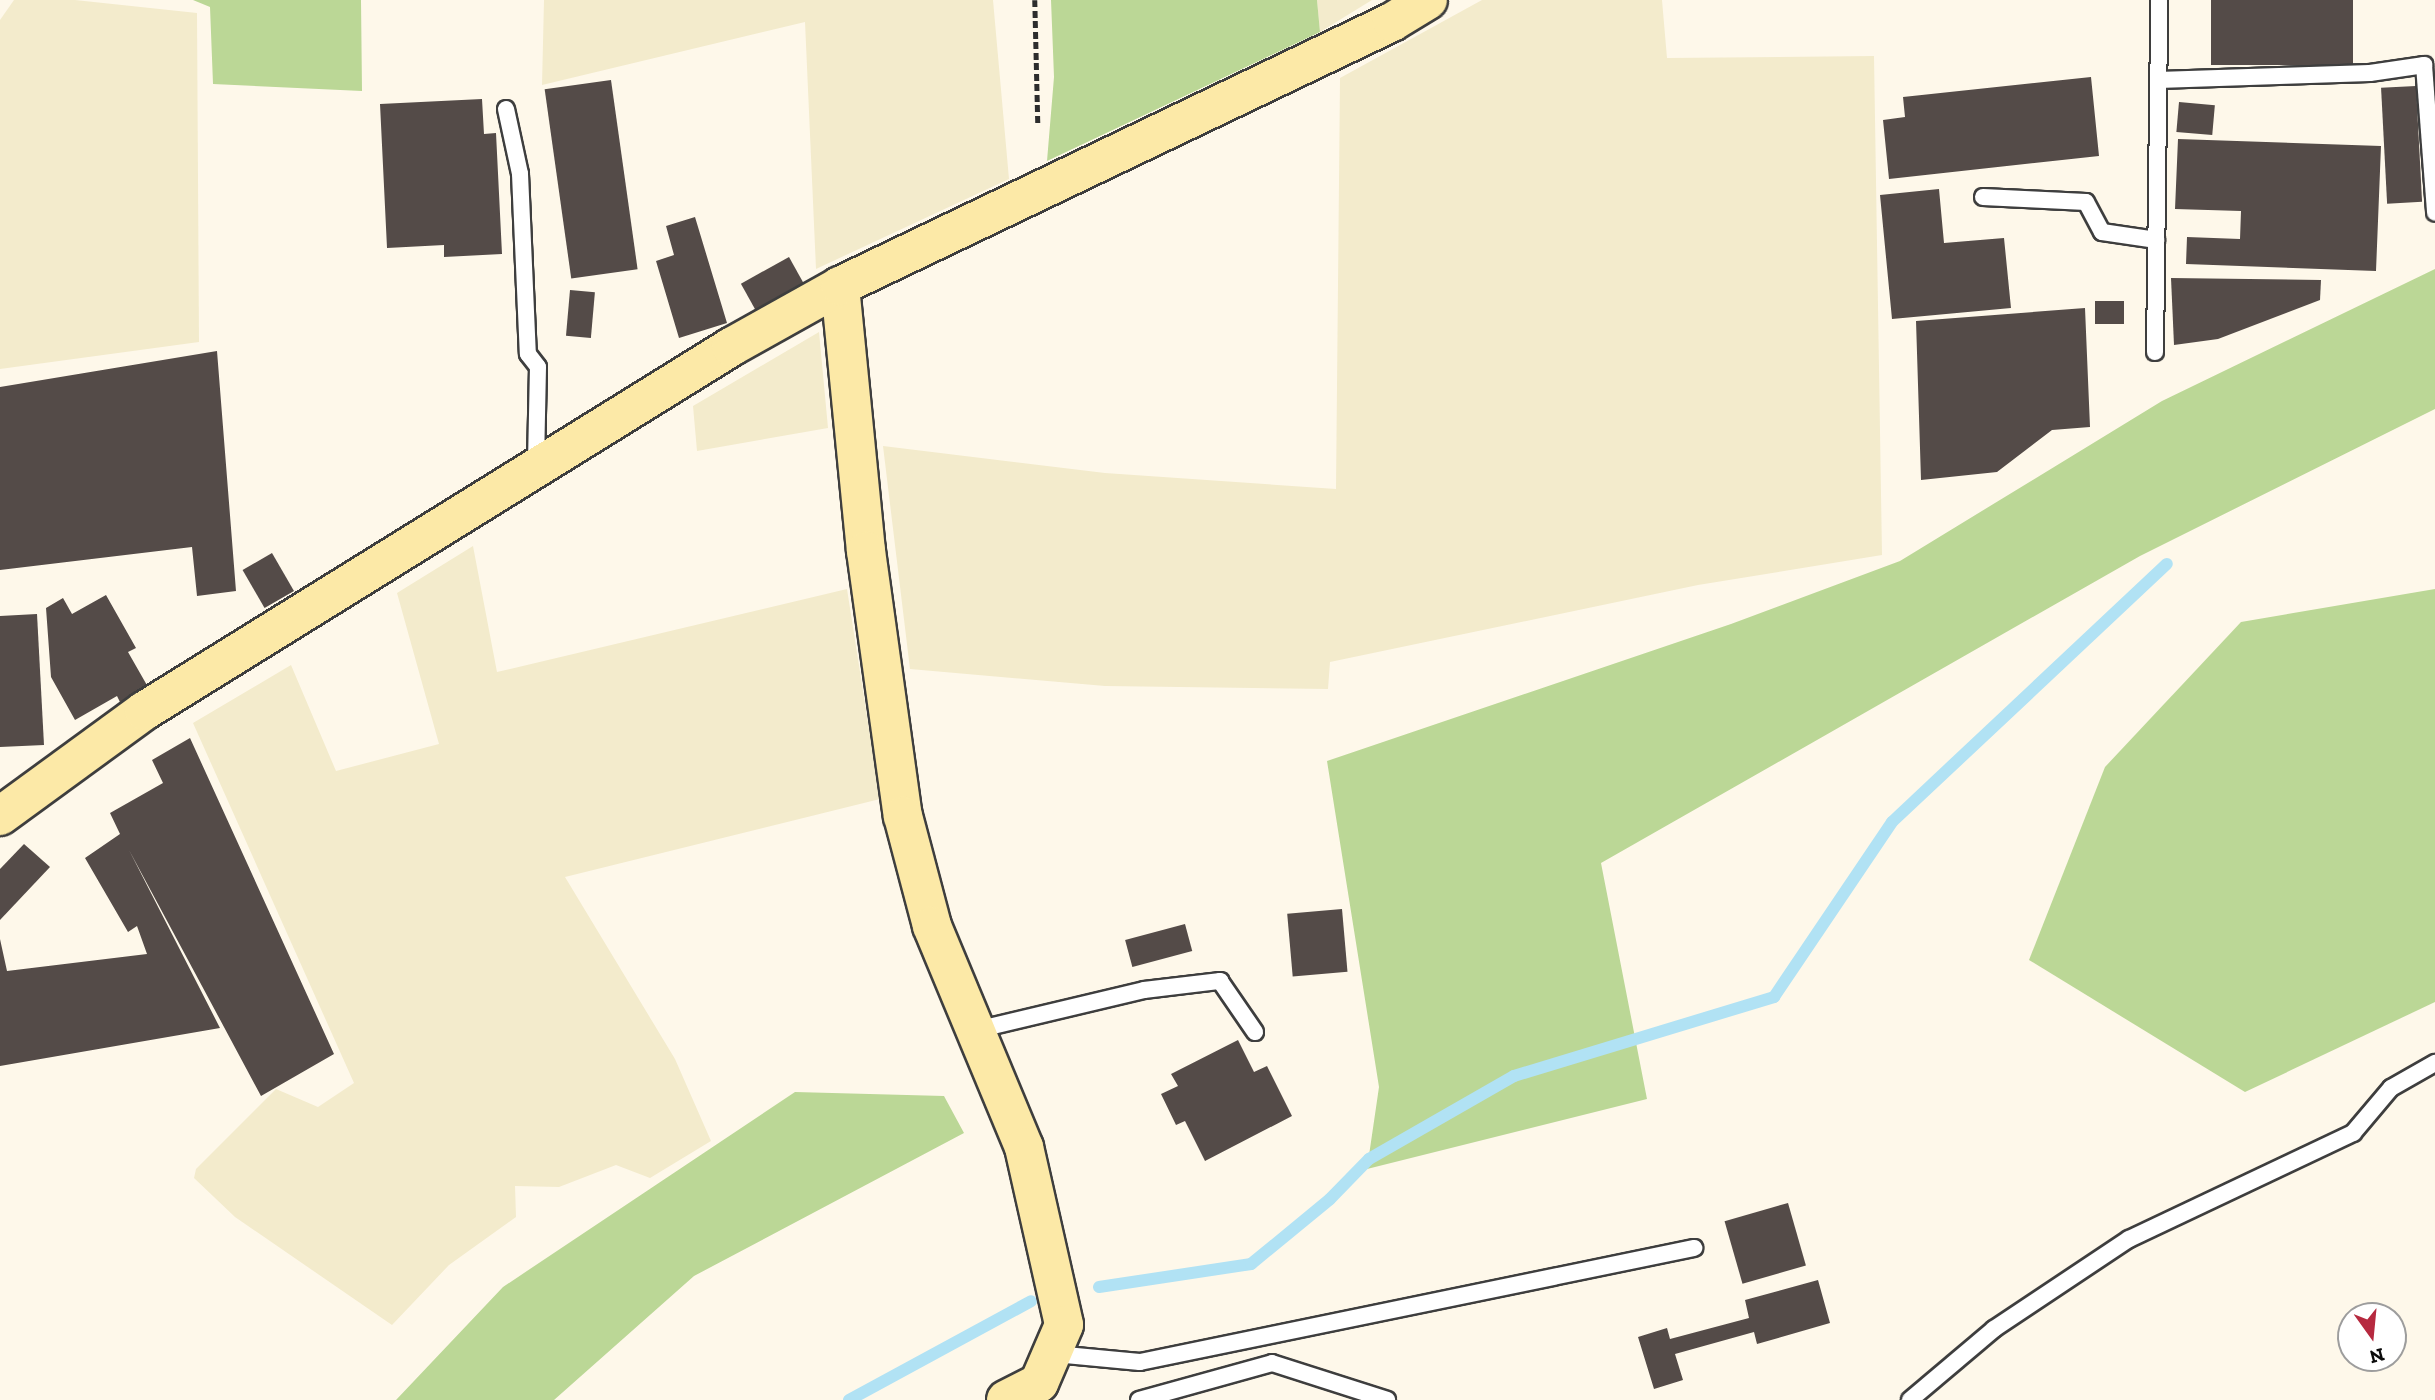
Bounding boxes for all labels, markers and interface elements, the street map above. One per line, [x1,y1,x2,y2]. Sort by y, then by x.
north arrow [2337,1302,2407,1372]
text: N [2367,1343,2387,1369]

